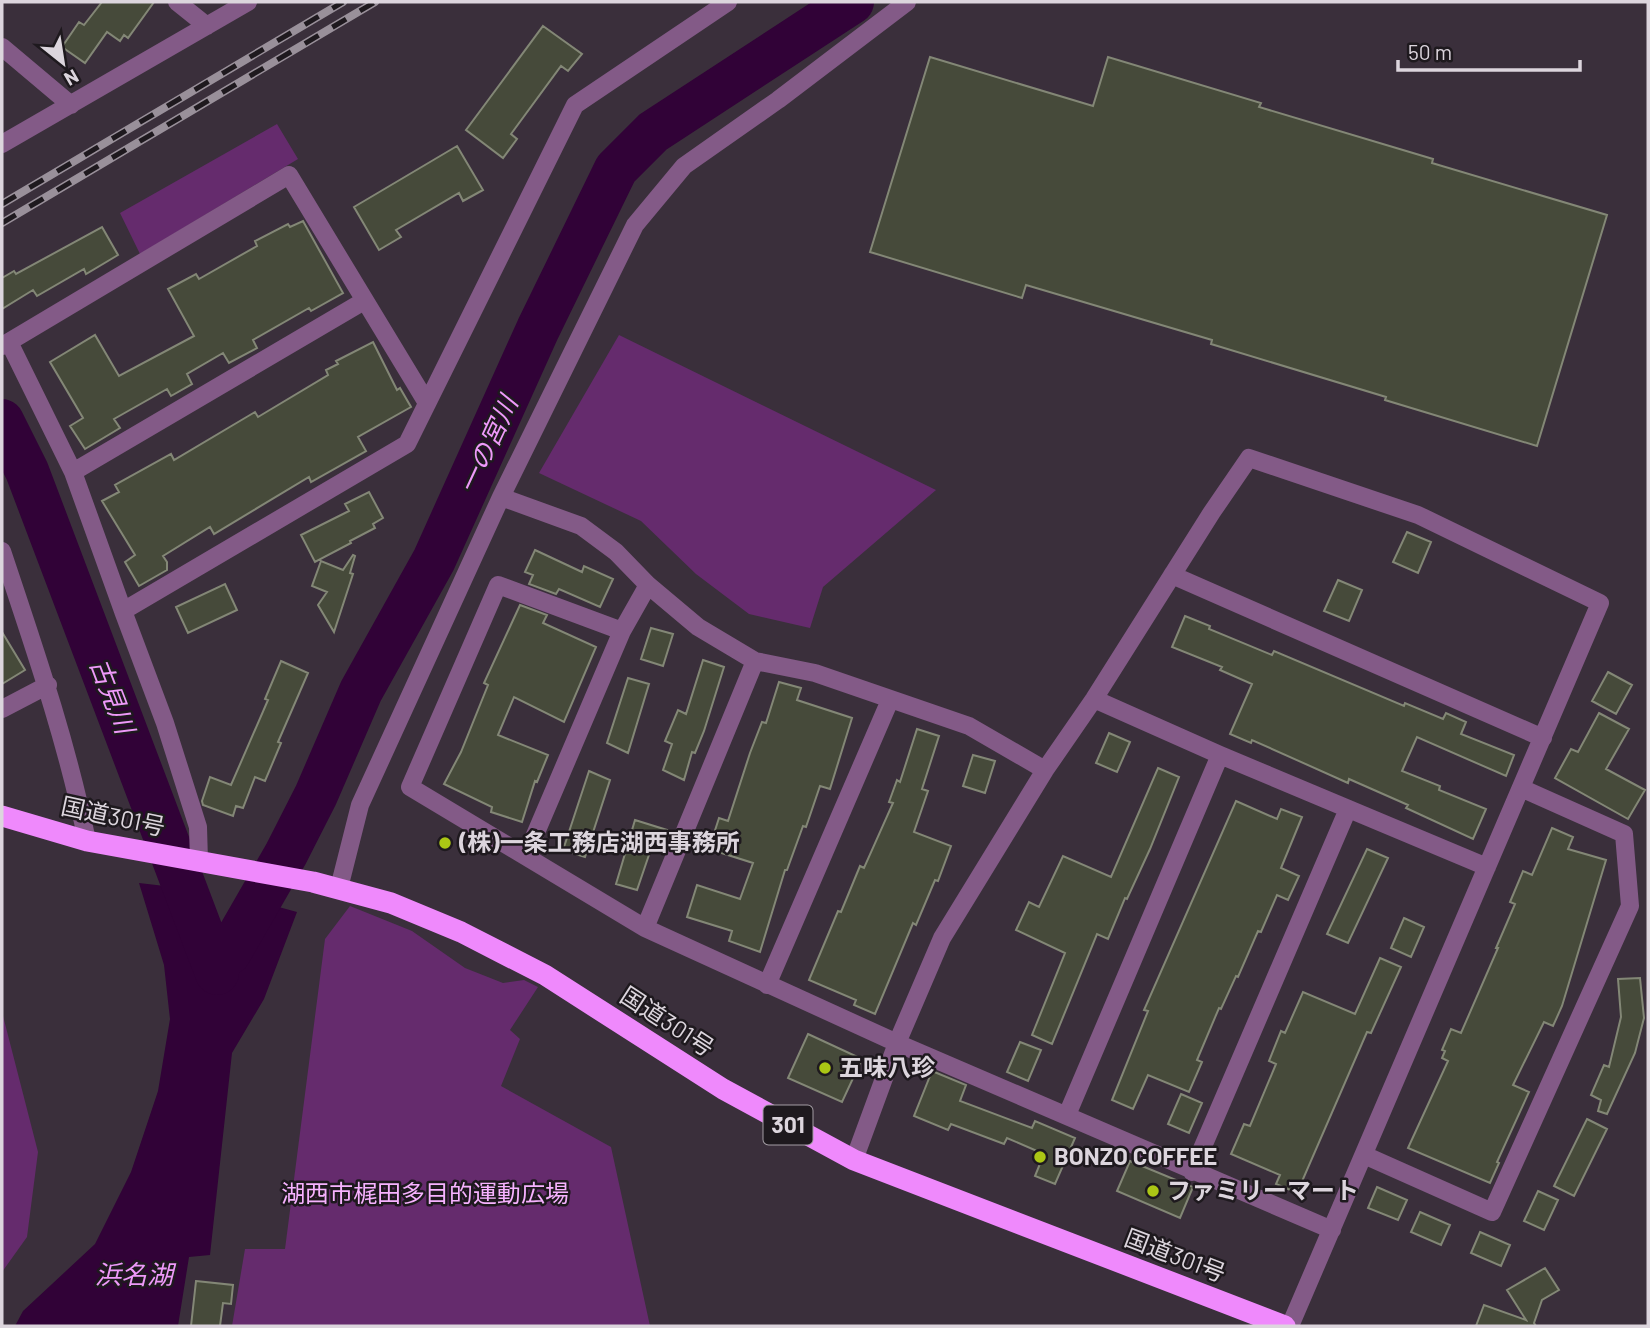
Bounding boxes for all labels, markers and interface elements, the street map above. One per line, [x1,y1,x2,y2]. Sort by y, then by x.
north arrow [28,28,98,98]
scale bar [1398,28,1580,72]
text: 50 m [1408,39,1452,64]
text: N [61,65,83,91]
water label: 一の宮川 [451,388,524,498]
water label: 古見川 [85,653,143,740]
street label: 国道301号 [59,790,168,841]
place label: (株)一条工務店湖西事務所 [458,827,740,856]
marker: (株)一条工務店湖西事務所 [437,835,453,851]
street label: 国道301号 [616,980,720,1062]
place label: 五味八珍 [839,1052,935,1081]
marker: 五味八珍 [817,1060,833,1076]
road number: 301 [764,1106,812,1144]
place label: BONZO COFFEE [1054,1141,1217,1170]
marker: BONZO COFFEE [1032,1149,1048,1165]
place label: ファミリーマート [1167,1175,1359,1204]
park label: 湖西市梶田多目的運動広場 [281,1178,569,1207]
marker: ファミリーマート [1145,1183,1161,1199]
street label: 国道301号 [1121,1222,1230,1287]
water label: 浜名湖 [95,1258,177,1289]

